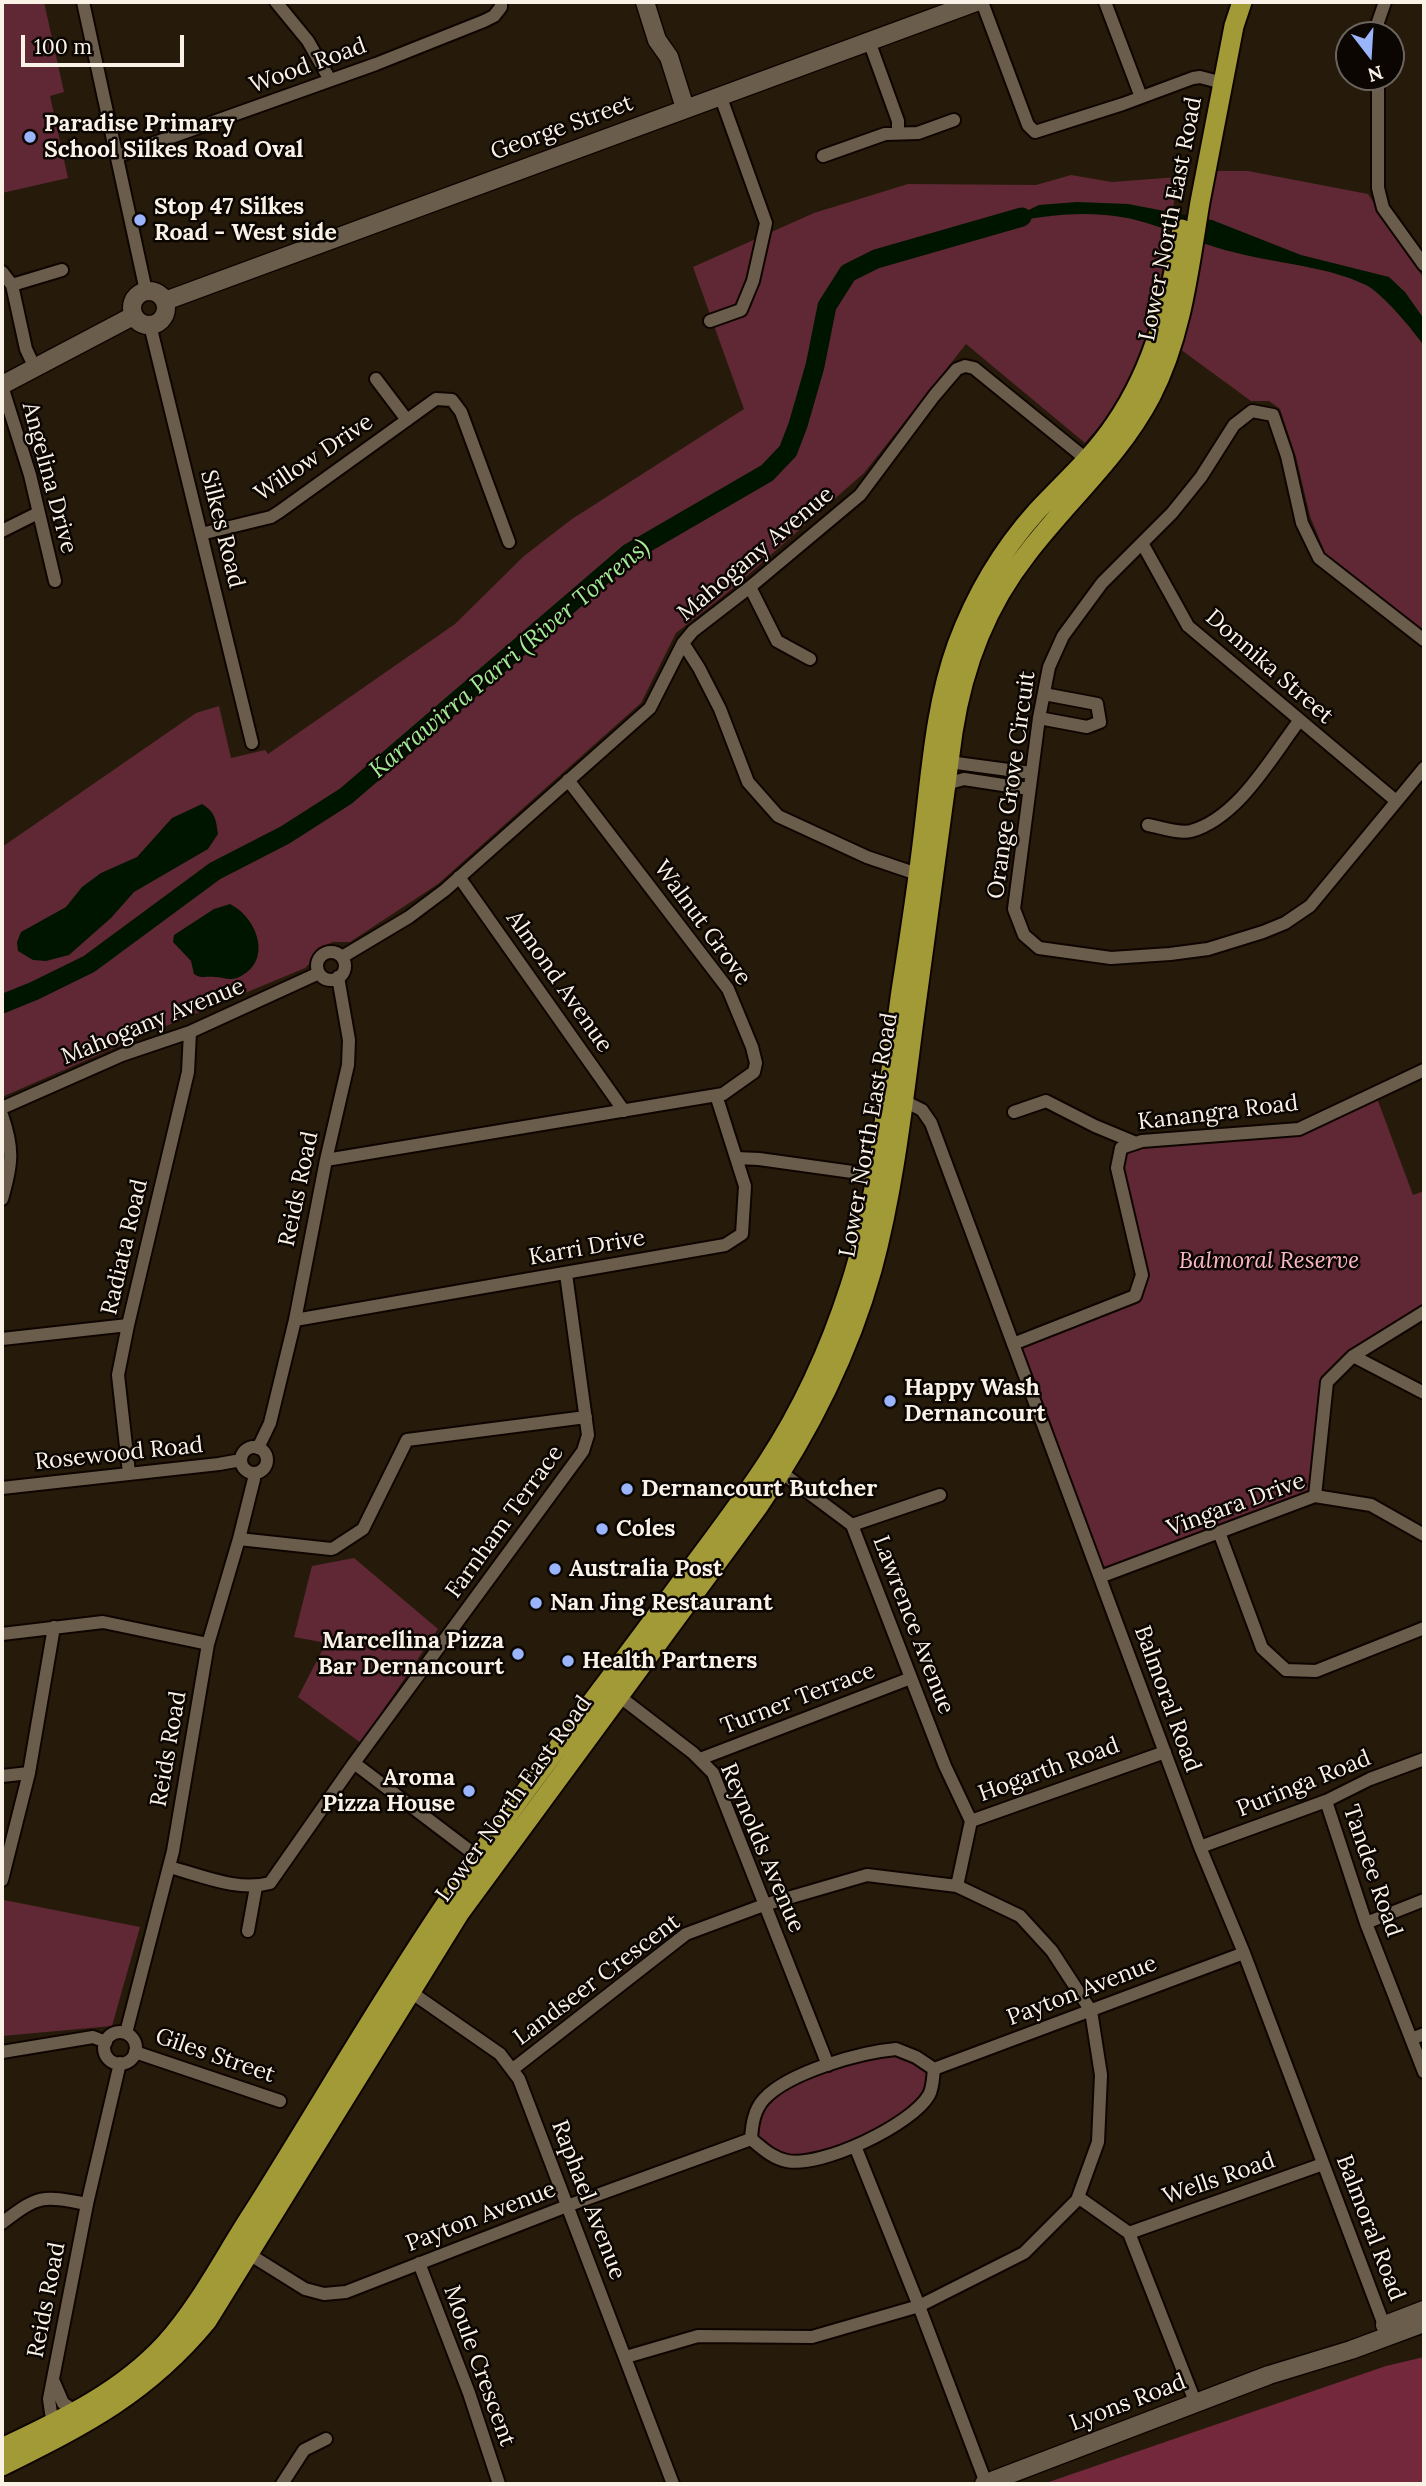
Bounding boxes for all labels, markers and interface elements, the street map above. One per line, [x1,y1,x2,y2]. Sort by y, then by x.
scale bar [24,21,187,65]
north arrow [1335,21,1405,91]
street label: Wood Road [246,32,370,100]
text: 100 m [34,33,92,60]
text: N [1365,61,1386,88]
street label: George Street [487,89,637,167]
street label: Lower North East Road [1134,95,1208,343]
place label: Paradise Primary School Silkes Road Oval [44,110,304,164]
marker: Paradise Primary School Silkes Road Oval [22,129,38,145]
place label: Stop 47 Silkes Road - West side [154,193,337,247]
marker: Stop 47 Silkes Road - West side [132,212,148,228]
street label: Angelina Drive [16,399,82,557]
street label: Willow Drive [250,408,378,508]
street label: Silkes Road [194,467,250,591]
street label: Mahogany Avenue [672,481,840,627]
water label: Karrawirra Parri (River Torrens) [364,533,656,785]
street label: Donnika Street [1199,604,1339,730]
street label: Orange Grove Circuit [982,669,1042,901]
street label: Walnut Grove [648,855,756,991]
street label: Almond Avenue [500,906,618,1058]
street label: Mahogany Avenue [57,973,249,1071]
street label: Lower North East Road [834,1011,904,1259]
street label: Kanangra Road [1136,1089,1300,1137]
street label: Reids Road [273,1129,325,1249]
street label: Radiata Road [96,1176,154,1318]
street label: Karri Drive [527,1224,647,1272]
park label: Balmoral Reserve [1179,1247,1359,1275]
place label: Happy Wash Dernancourt [904,1374,1046,1428]
marker: Happy Wash Dernancourt [882,1393,898,1409]
street label: Rosewood Road [34,1431,204,1477]
street label: Farnham Terrace [440,1440,570,1604]
street label: Vingara Drive [1163,1467,1309,1543]
place label: Dernancourt Butcher [641,1475,877,1503]
marker: Dernancourt Butcher [619,1481,635,1497]
place label: Coles [616,1515,675,1543]
marker: Coles [594,1521,610,1537]
street label: Lawrence Avenue [866,1532,960,1718]
place label: Australia Post [569,1555,723,1583]
marker: Australia Post [547,1561,563,1577]
place label: Nan Jing Restaurant [550,1589,773,1617]
marker: Nan Jing Restaurant [528,1595,544,1611]
street label: Balmoral Road [1128,1622,1206,1776]
place label: Marcellina Pizza Bar Dernancourt [318,1627,504,1681]
marker: Marcellina Pizza Bar Dernancourt [510,1646,526,1662]
place label: Health Partners [582,1647,758,1675]
marker: Health Partners [560,1653,576,1669]
street label: Turner Terrace [717,1657,879,1741]
street label: Reids Road [145,1689,193,1809]
street label: Lower North East Road [430,1691,598,1907]
street label: Hogarth Road [975,1732,1123,1808]
street label: Puringa Road [1233,1745,1375,1823]
street label: Reynolds Avenue [714,1759,810,1937]
place label: Aroma Pizza House [322,1764,455,1818]
marker: Aroma Pizza House [461,1783,477,1799]
street label: Tandee Road [1336,1801,1408,1941]
street label: Landseer Crescent [508,1908,686,2052]
street label: Payton Avenue [1003,1950,1161,2032]
street label: Giles Street [152,2023,278,2089]
street label: Raphael Avenue [545,2116,631,2284]
street label: Wells Road [1159,2147,1279,2211]
street label: Balmoral Road [1330,2151,1410,2305]
street label: Payton Avenue [402,2176,560,2258]
street label: Reids Road [22,2240,72,2360]
street label: Moule Crescent [437,2282,521,2450]
street label: Lyons Road [1066,2368,1190,2438]

